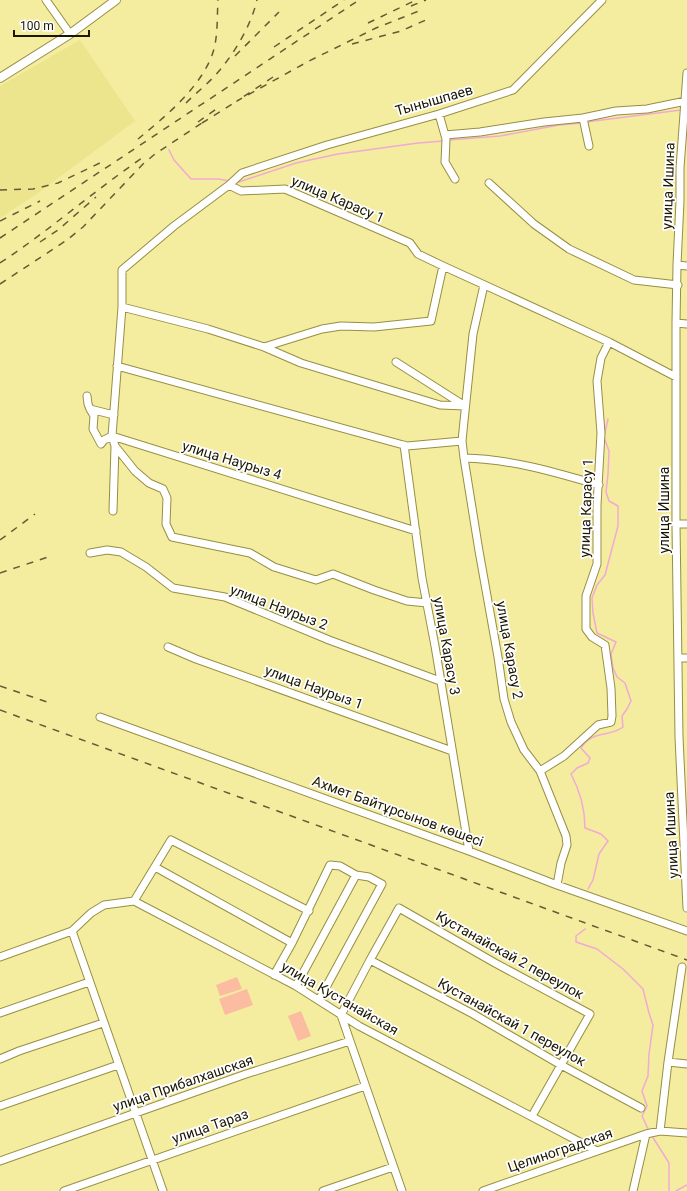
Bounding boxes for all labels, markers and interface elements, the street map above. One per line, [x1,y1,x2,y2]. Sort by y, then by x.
scale bar [14,12,89,38]
text: 100 m [20,19,54,33]
street label: Тынышпаев [393,81,475,119]
street label: улица Ишина [658,142,678,230]
street label: улица Карасу 1 [289,172,387,226]
street label: улица Наурыз 4 [180,437,284,483]
street label: улица Карасу 1 [576,458,596,558]
street label: улица Ишина [656,467,672,554]
street label: улица Наурыз 2 [228,581,330,633]
street label: улица Карасу 3 [431,596,463,696]
street label: улица Карасу 2 [494,600,527,700]
street label: улица Наурыз 1 [263,662,365,712]
street label: Ахмет Байтұрсынов көшесі [310,773,486,849]
street label: улица Ишина [661,791,681,879]
street label: Кустанайскай 2 переулок [433,908,587,1003]
street label: улица Кустанайская [279,958,401,1038]
street label: Кустанайскай 1 переулок [435,975,589,1070]
street label: улица Прибалхашская [111,1051,255,1115]
street label: улица Тараз [170,1106,250,1146]
street label: Целиноградская [505,1125,615,1175]

